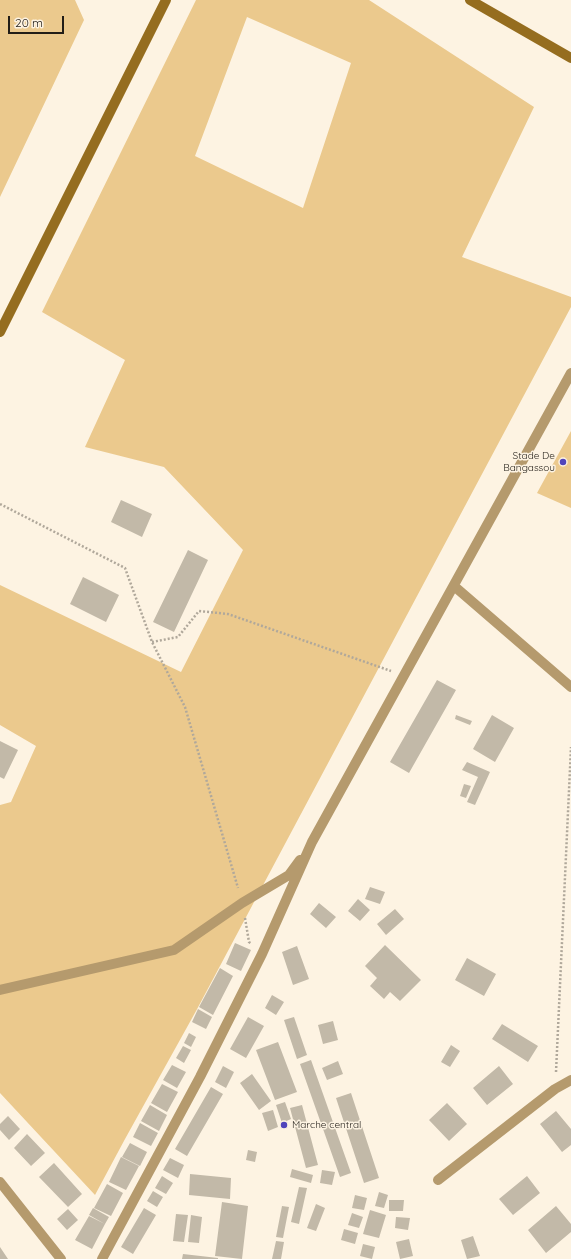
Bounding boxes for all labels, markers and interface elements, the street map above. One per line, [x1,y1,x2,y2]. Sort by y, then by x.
scale bar [10,8,66,34]
text: 20 m [15,15,43,30]
place label: Stade De Bangassou [503,450,555,474]
marker: Stade De Bangassou [558,457,568,467]
place label: Marche central [292,1119,361,1131]
marker: Marche central [279,1120,289,1130]

